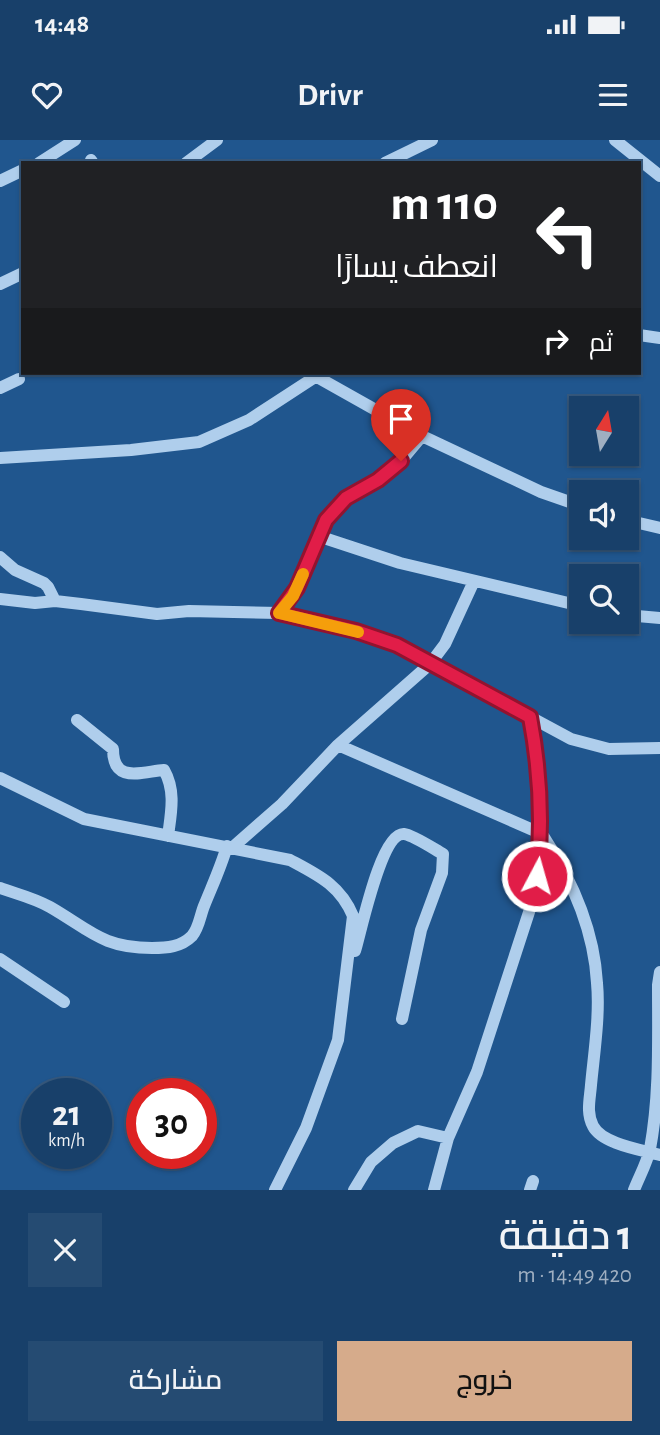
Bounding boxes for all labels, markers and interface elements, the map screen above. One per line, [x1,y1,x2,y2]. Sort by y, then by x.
text: 14:48 [35,11,89,37]
icon: heart [28,76,66,114]
icon: menu [594,76,632,114]
text: Drivr [297,79,363,111]
text: 110 m [390,180,498,229]
icon: left [522,189,613,280]
text: انعطف يسارًا [335,251,498,283]
icon: right [537,322,575,360]
text: ثم [589,330,613,356]
pin [371,389,431,461]
north arrow [569,396,639,466]
map controls [569,396,639,634]
icon: arrive [382,400,420,438]
button: sound [569,480,639,550]
button: search [569,564,639,634]
position arrow [500,839,574,913]
speed limit sign: 30 [126,1078,217,1169]
text: 21 [52,1097,81,1132]
text: km/h [48,1132,85,1150]
button: close [28,1213,102,1287]
text: 1 دقيقة [499,1215,632,1257]
text: 420 m · 14:49 [517,1264,632,1287]
button: مشاركة [28,1341,323,1421]
button: خروج [337,1341,632,1421]

